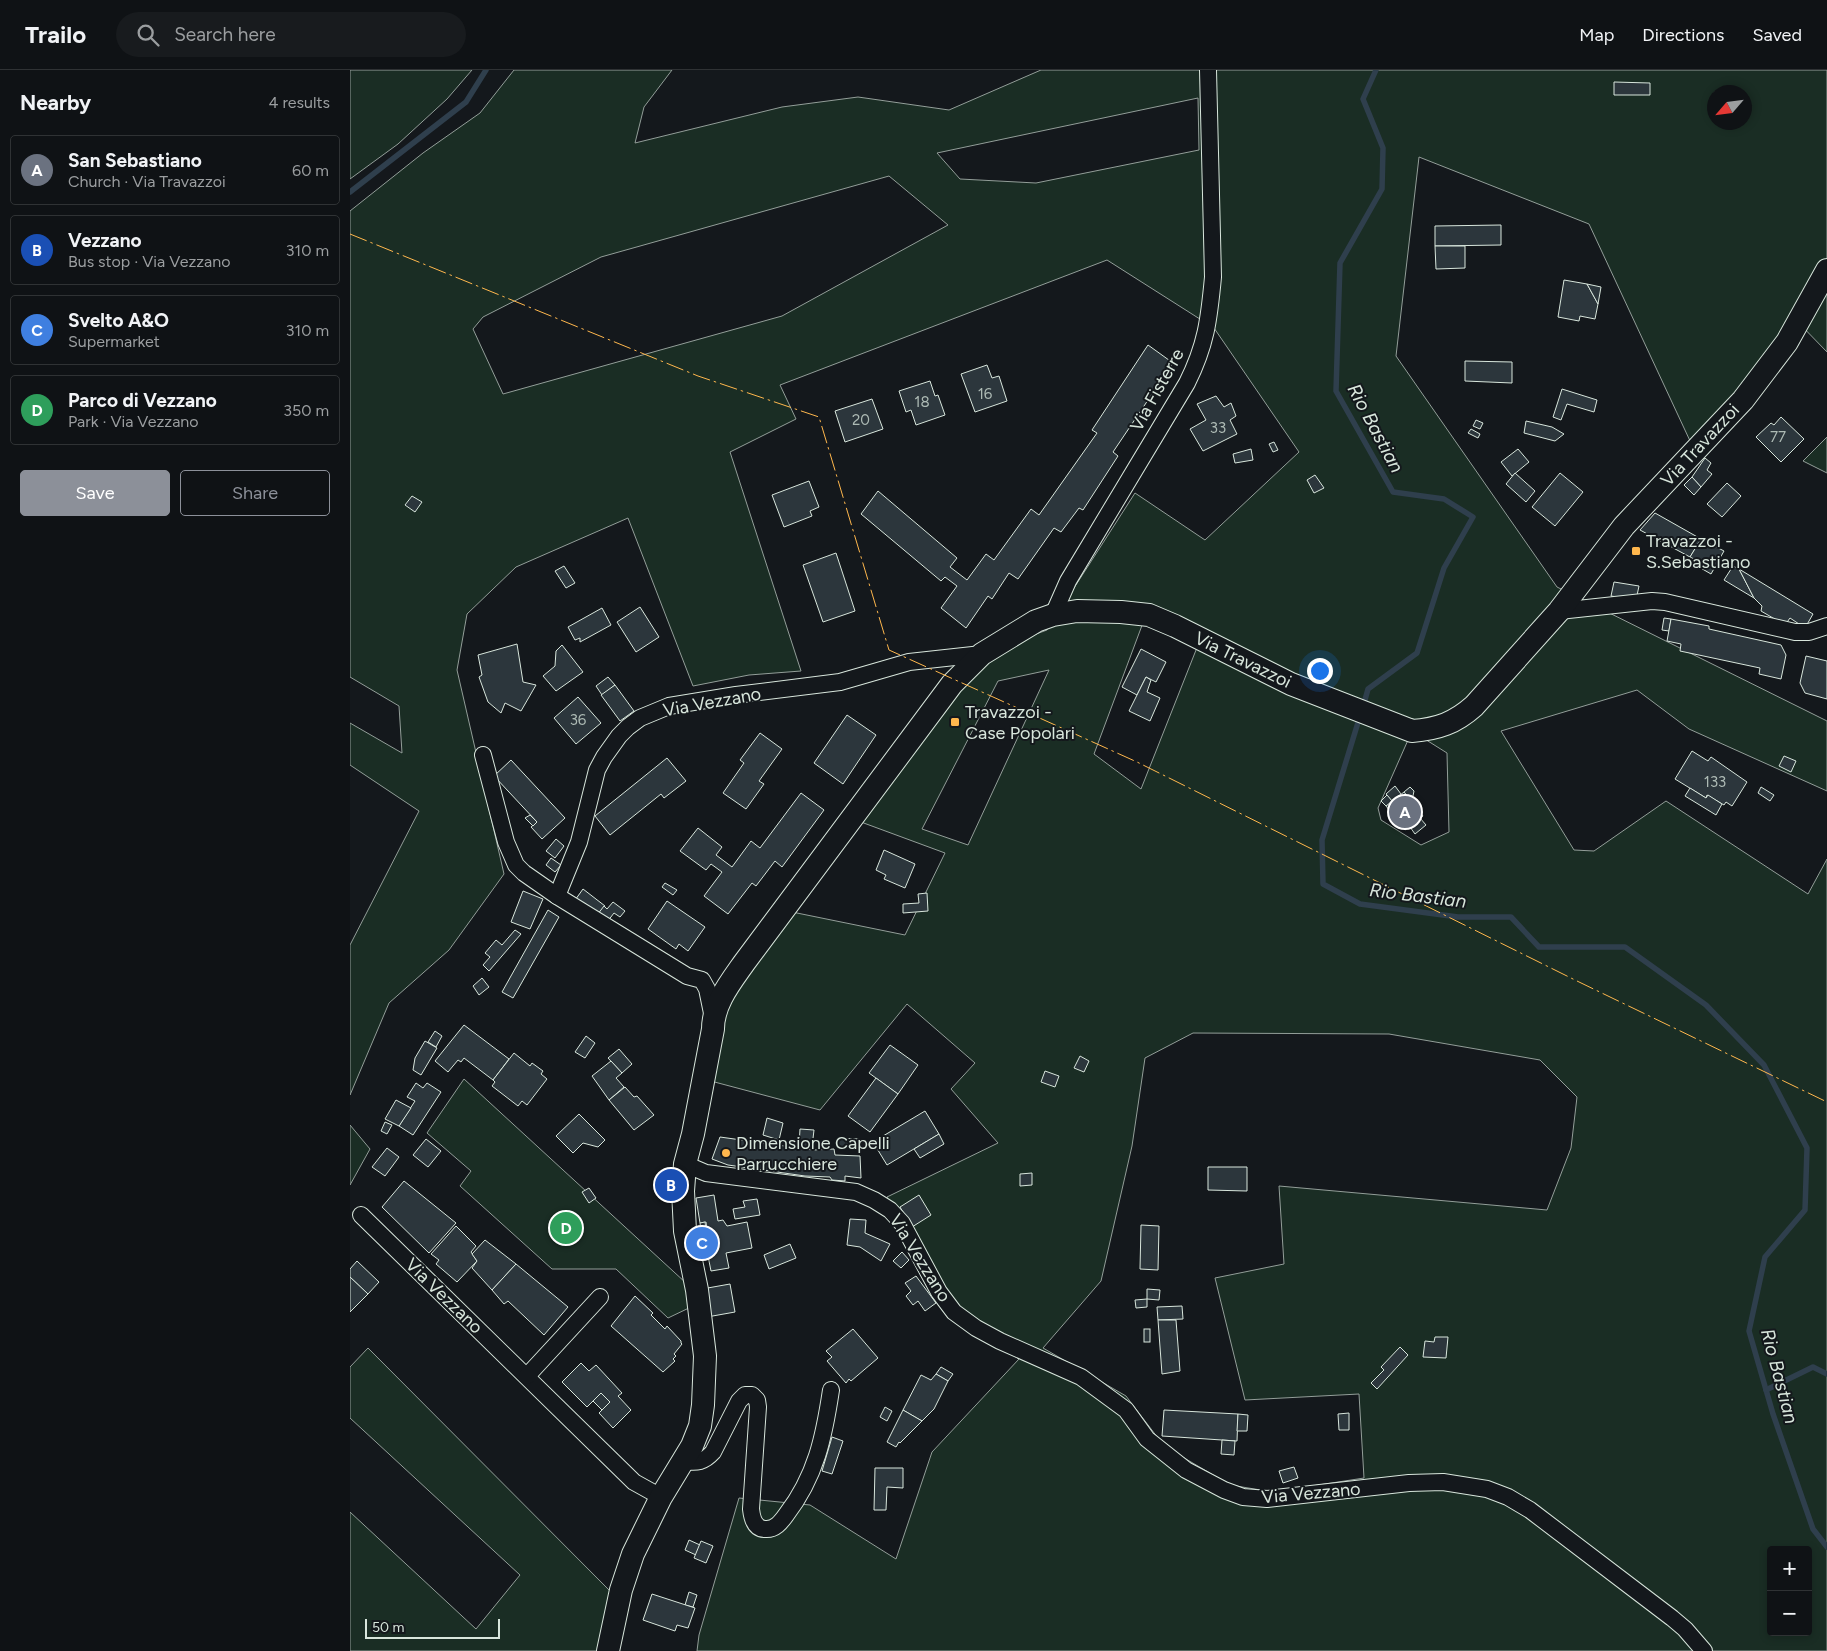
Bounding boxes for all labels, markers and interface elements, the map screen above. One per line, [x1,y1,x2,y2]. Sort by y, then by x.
search box [116,12,466,57]
text: Trailo [25,20,86,49]
icon: search [134,21,162,49]
text: Search here [174,23,276,46]
text: Map [1579,24,1614,46]
text: Directions [1642,24,1724,46]
text: Saved [1752,24,1802,46]
north arrow [1707,85,1752,130]
text: Nearby [20,90,91,115]
text: 4 results [269,93,330,112]
text: San Sebastiano [68,149,202,172]
text: A [31,161,43,180]
text: 60 m [292,161,329,180]
text: Church · Via Travazzoi [68,172,226,191]
text: Vezzano [68,229,142,252]
text: B [32,241,42,260]
text: 310 m [286,241,329,260]
text: Bus stop · Via Vezzano [68,252,230,271]
text: Svelto A&O [68,309,169,332]
text: C [31,321,43,340]
text: 310 m [286,321,329,340]
text: Supermarket [68,332,160,351]
street label: Via Fisterre [1125,345,1189,435]
water label: Rio Bastian [1343,380,1409,477]
house number: 16 [978,385,993,403]
text: Parco di Vezzano [68,389,217,412]
house number: 18 [914,393,930,411]
street label: Via Travazzoi [1656,399,1744,491]
text: D [31,401,43,420]
text: 350 m [283,401,329,420]
house number: 20 [852,411,870,429]
text: Park · Via Vezzano [68,412,199,431]
house number: 33 [1210,419,1226,437]
house number: 77 [1770,428,1786,446]
button: Save [20,470,170,516]
button: Share [180,470,330,516]
place label: Travazzoi - S.Sebastiano [1646,530,1750,573]
marker: Travazzoi - S.Sebastiano [1630,545,1642,557]
street label: Via Travazzoi [1191,627,1295,693]
your location [1307,658,1333,684]
street label: Via Vezzano [661,683,763,721]
place label: Travazzoi - Case Popolari [965,701,1075,744]
house number: 36 [570,711,587,729]
marker: Travazzoi - Case Popolari [949,716,961,728]
house number: 133 [1704,773,1726,791]
pin: A [1389,793,1421,831]
water label: Rio Bastian [1368,878,1468,913]
place label: Dimensione Capelli Parrucchiere [736,1132,890,1175]
marker: Dimensione Capelli Parrucchiere [720,1147,732,1159]
pin: B [655,1166,687,1204]
pin: D [550,1209,582,1247]
street label: Via Vezzano [884,1210,956,1306]
pin: C [686,1224,718,1262]
street label: Via Vezzano [401,1254,487,1338]
water label: Rio Bastian [1756,1326,1803,1426]
street label: Via Vezzano [1261,1478,1361,1508]
map controls [1767,1546,1812,1636]
button: + [1767,1546,1812,1591]
button: − [1767,1591,1812,1636]
scale bar [365,1616,500,1639]
text: 50 m [372,1619,404,1636]

